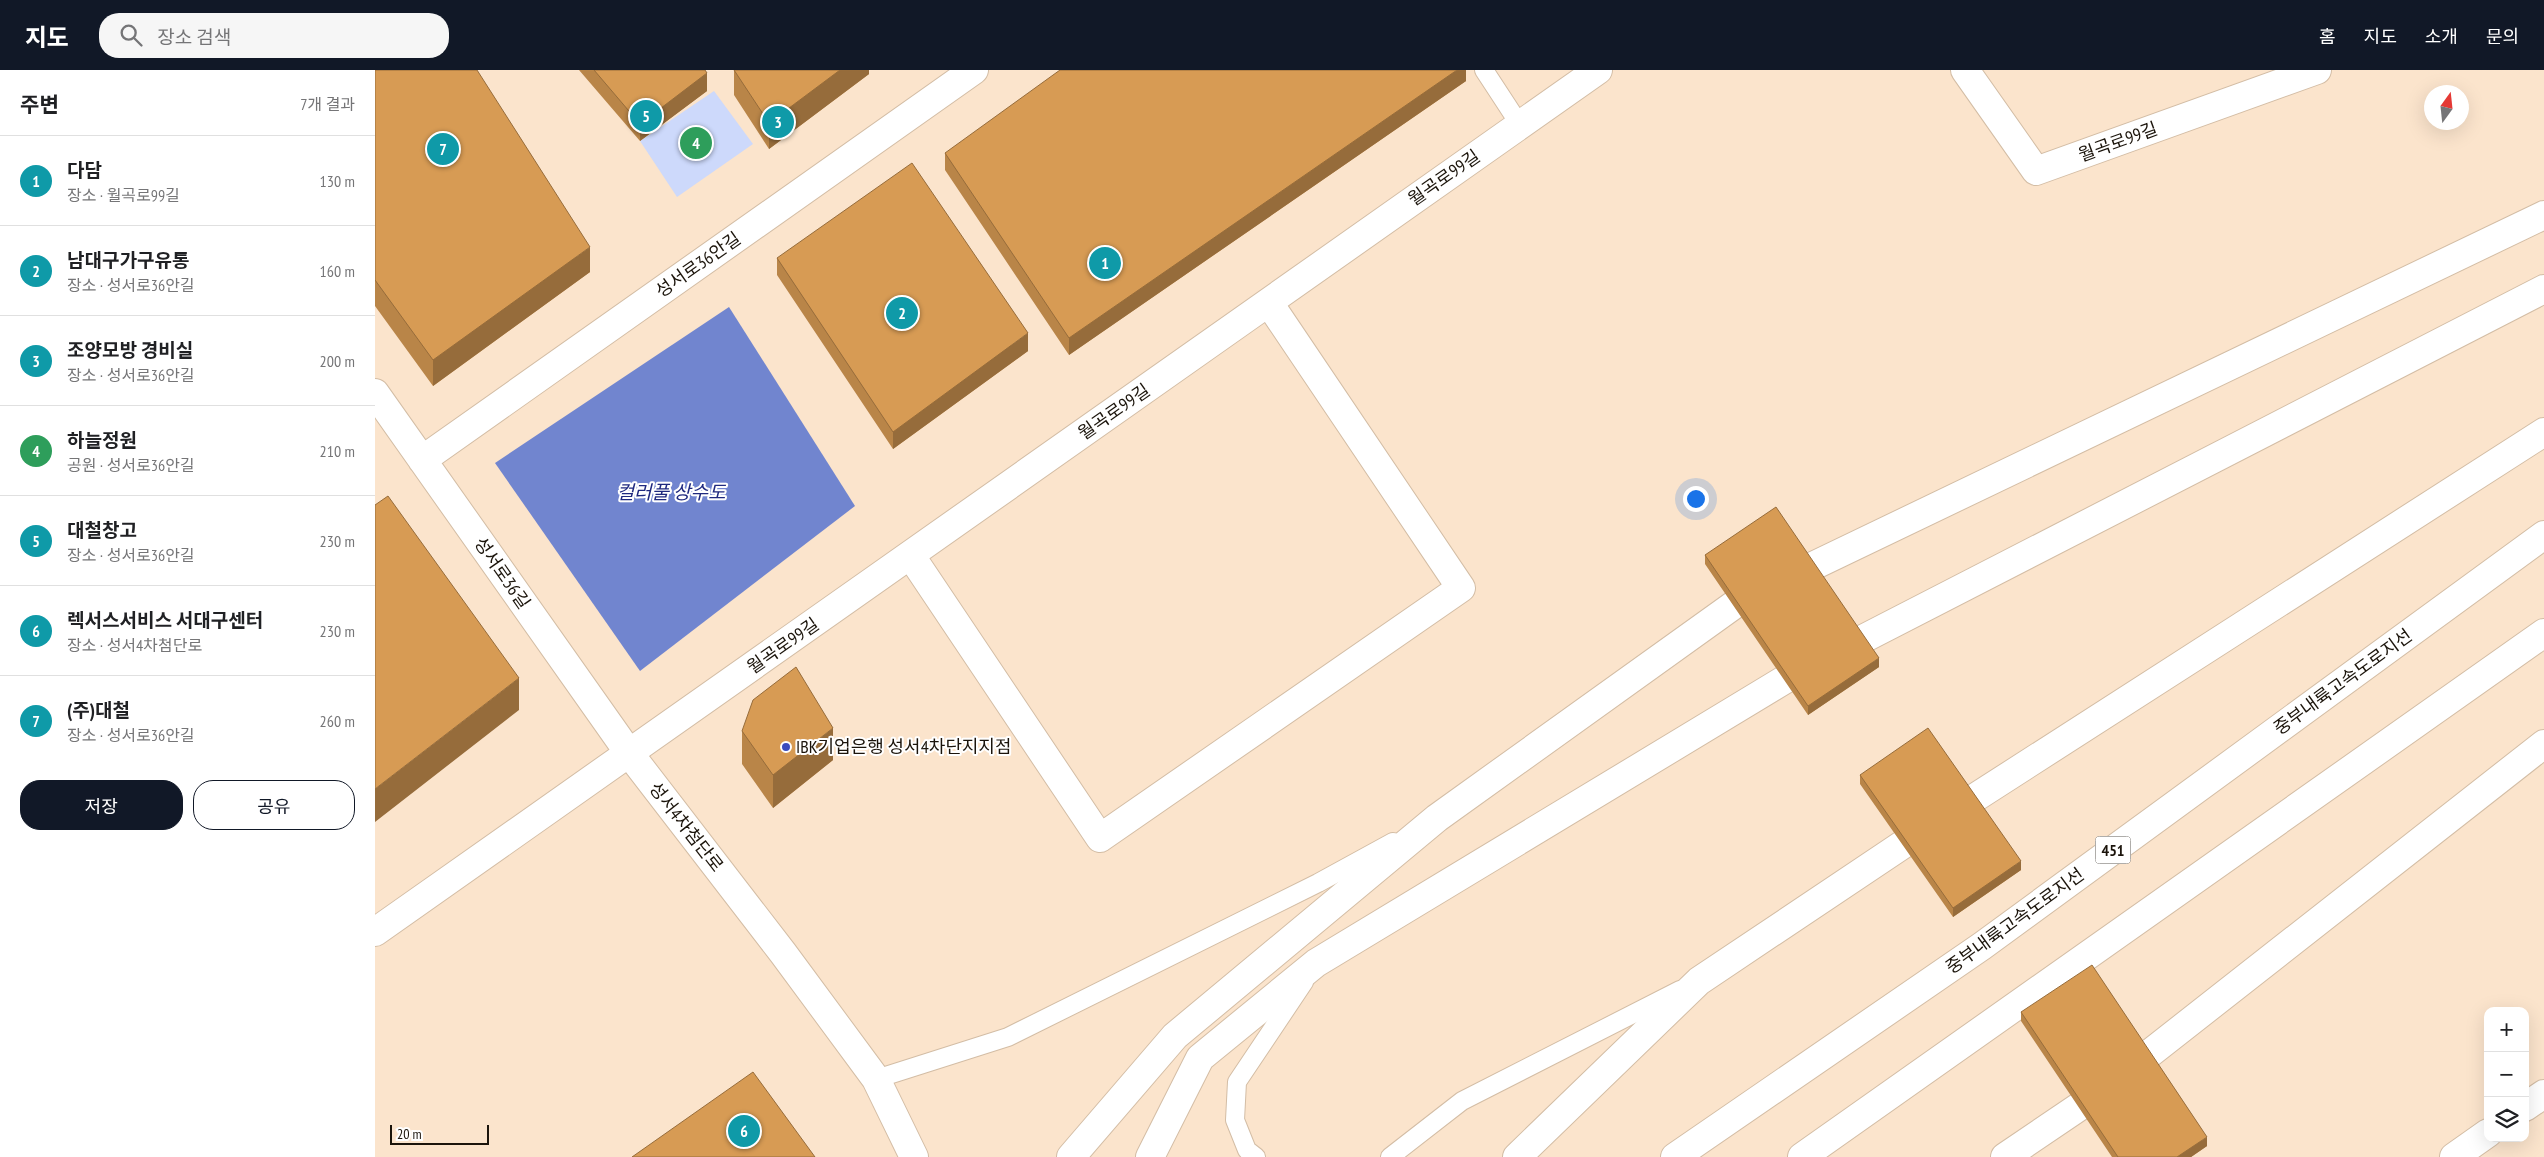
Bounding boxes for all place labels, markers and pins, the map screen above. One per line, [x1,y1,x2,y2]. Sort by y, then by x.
pin: 5 [630,97,662,135]
pin: 3 [762,103,794,141]
pin: 4 [680,124,712,162]
pin: 7 [427,130,459,168]
pin: 1 [1089,244,1121,282]
pin: 2 [886,294,918,332]
place label: IBK기업은행 성서4차단지지점 [796,735,1012,758]
marker: IBK기업은행 성서4차단지지점 [780,741,792,753]
pin: 6 [728,1112,760,1150]

